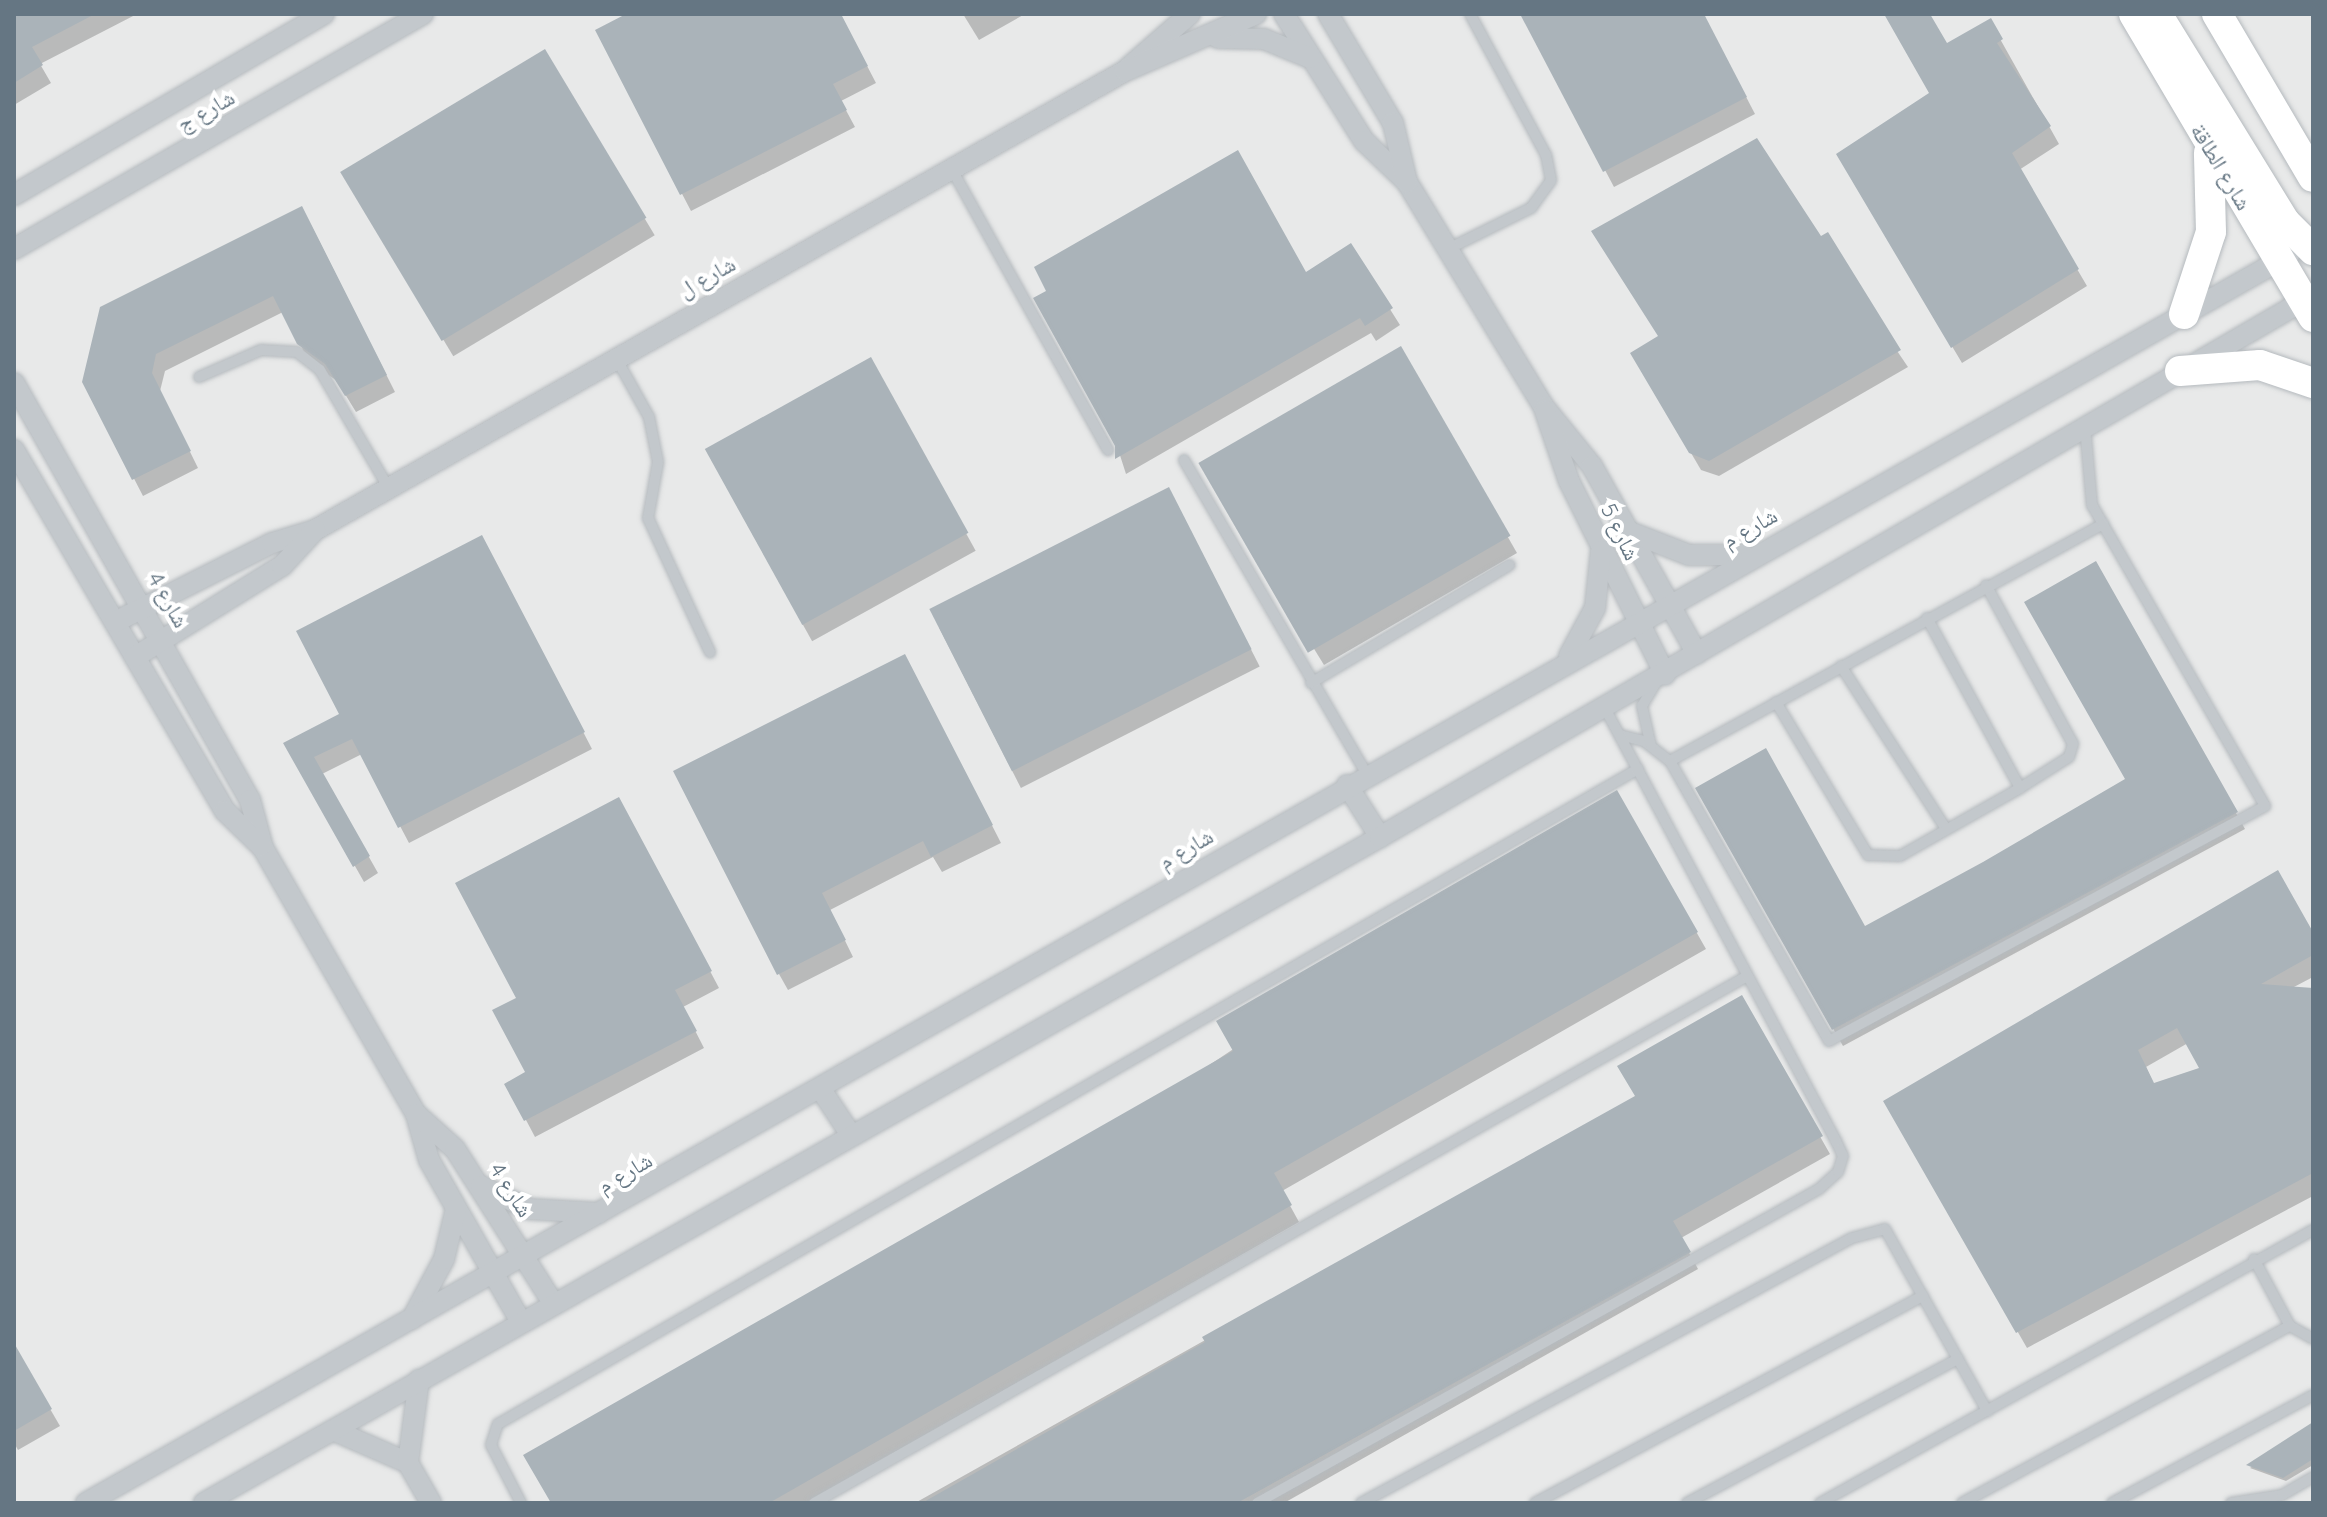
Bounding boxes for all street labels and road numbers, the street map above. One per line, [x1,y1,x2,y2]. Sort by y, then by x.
street label: شارع ج [173,84,239,138]
street label: شارع الطاقة [2185,119,2257,215]
street label: شارع ل [674,251,740,303]
street label: شارع 5 [1595,499,1645,565]
street label: شارع م [1718,502,1782,554]
street label: شارع 4 [142,568,194,632]
street label: شارع م [1154,823,1218,875]
street label: شارع م [593,1147,657,1199]
street label: شارع 4 [484,1158,538,1222]

